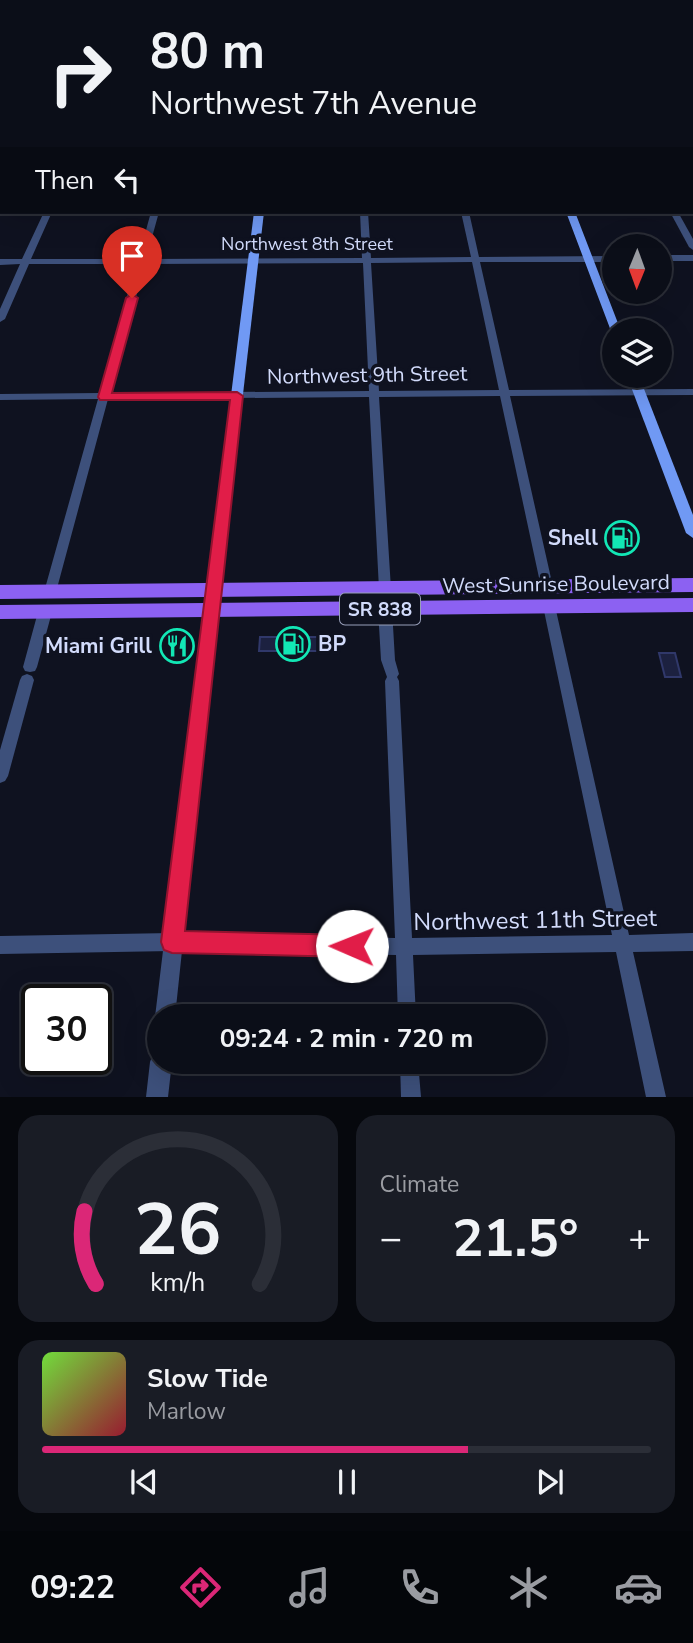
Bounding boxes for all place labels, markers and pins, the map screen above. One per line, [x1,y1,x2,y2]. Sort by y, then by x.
pin [102,226,162,298]
fuel station icon: Shell [603,519,641,557]
place label: Shell [548,524,598,552]
fuel station icon: BP [274,625,312,663]
restaurant icon: Miami Grill [158,627,196,665]
place label: BP [318,630,346,658]
place label: Miami Grill [45,632,152,660]

